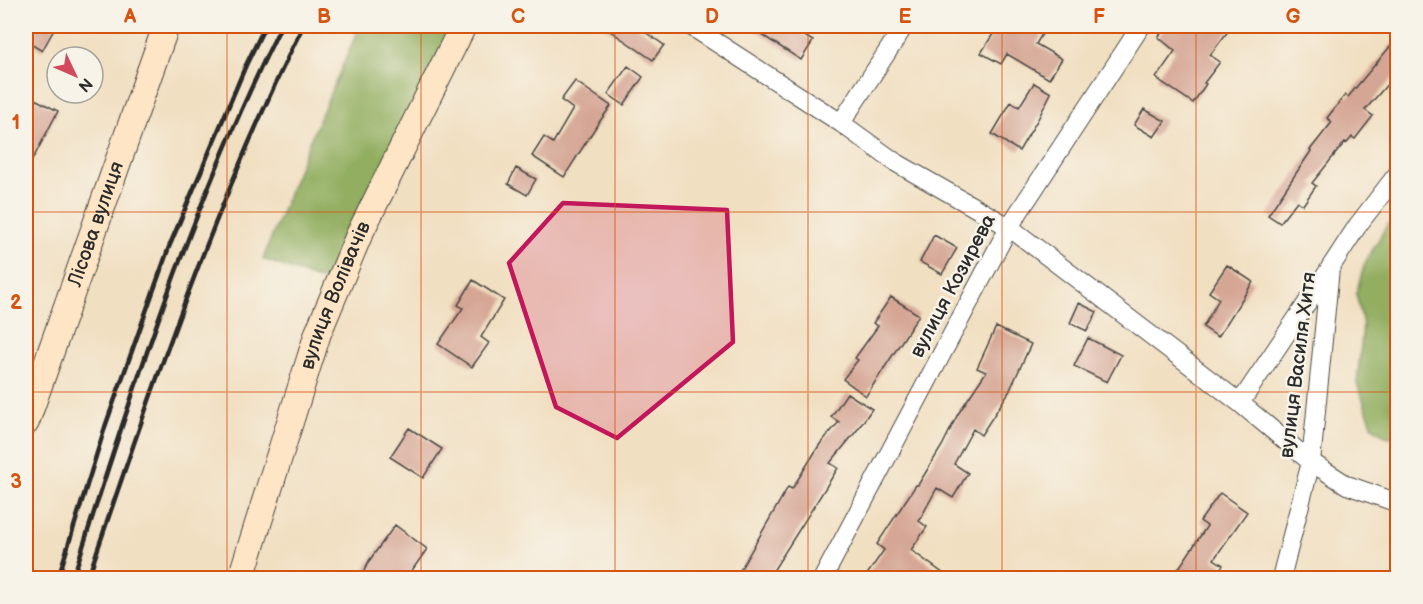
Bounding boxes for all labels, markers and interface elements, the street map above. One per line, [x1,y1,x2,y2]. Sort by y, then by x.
text: A [123,5,137,29]
text: B [317,5,331,29]
text: C [511,5,525,29]
text: D [705,5,719,29]
text: E [899,5,912,29]
text: F [1093,5,1105,29]
text: G [1286,5,1301,29]
north arrow [45,45,105,105]
text: N [74,73,96,95]
text: 1 [12,111,20,135]
street label: Лісова вулиця [63,158,129,291]
street label: вулиця Козирева [905,210,1001,362]
street label: вулиця Волівачів [295,217,376,373]
street label: вулиця Василя Хитя [1275,270,1321,460]
text: 2 [10,291,22,315]
text: 3 [10,470,22,494]

